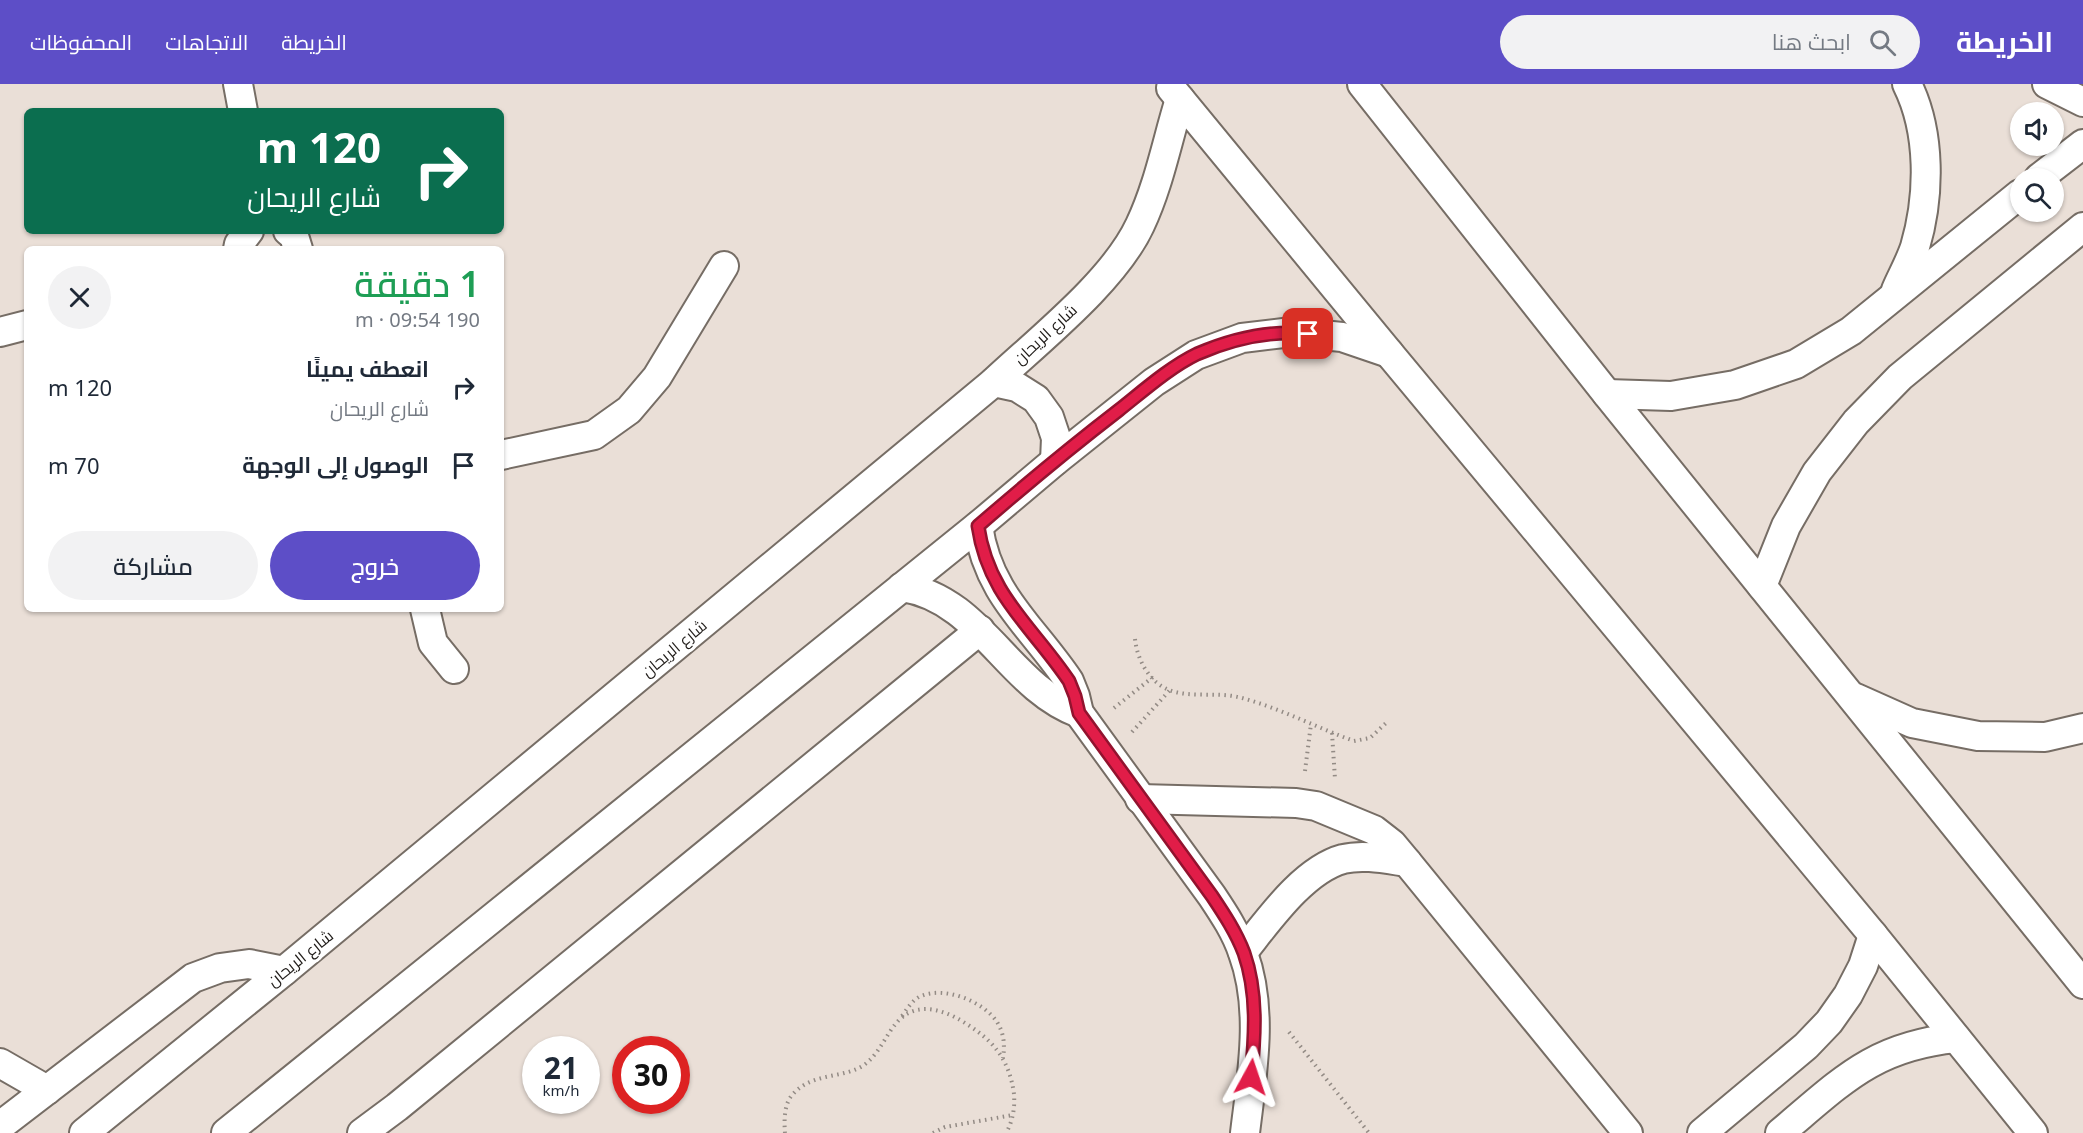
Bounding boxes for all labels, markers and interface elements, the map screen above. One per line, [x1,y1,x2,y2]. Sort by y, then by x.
search box [1500,15,1920,69]
text: الخريطة [1956,22,2053,60]
text: ابحث هنا [1772,26,1851,56]
icon: search [1866,26,1899,59]
text: المحفوظات [30,28,132,56]
text: الاتجاهات [165,28,248,56]
text: الخريطة [281,28,347,56]
map controls [2010,102,2064,222]
button: sound [2010,102,2064,156]
text: 120 m [257,118,381,175]
icon: right [402,132,480,210]
button: search [2010,168,2064,222]
text: شارع الريحان [247,178,381,215]
text: 1 دقيقة [354,259,480,308]
button: close [48,266,111,329]
street label: شارع الريحان [1009,299,1082,370]
text: 190 m · 09:54 [355,306,480,333]
pin [1282,308,1333,359]
icon: arrive [1291,317,1324,350]
text: انعطف يمينًا [306,353,429,383]
icon: right [447,371,480,404]
text: 120 m [48,372,112,402]
text: شارع الريحان [330,395,429,422]
text: الوصول إلى الوجهة [242,449,429,479]
icon: arrive [447,449,480,482]
text: 70 m [48,450,99,480]
button: مشاركة [48,531,258,600]
button: خروج [270,531,480,600]
street label: شارع الريحان [637,614,712,683]
street label: شارع الريحان [262,925,338,992]
speed limit sign: 30 [612,1036,690,1114]
position arrow [1219,1045,1283,1109]
text: 21 [544,1047,578,1088]
text: km/h [543,1080,579,1100]

